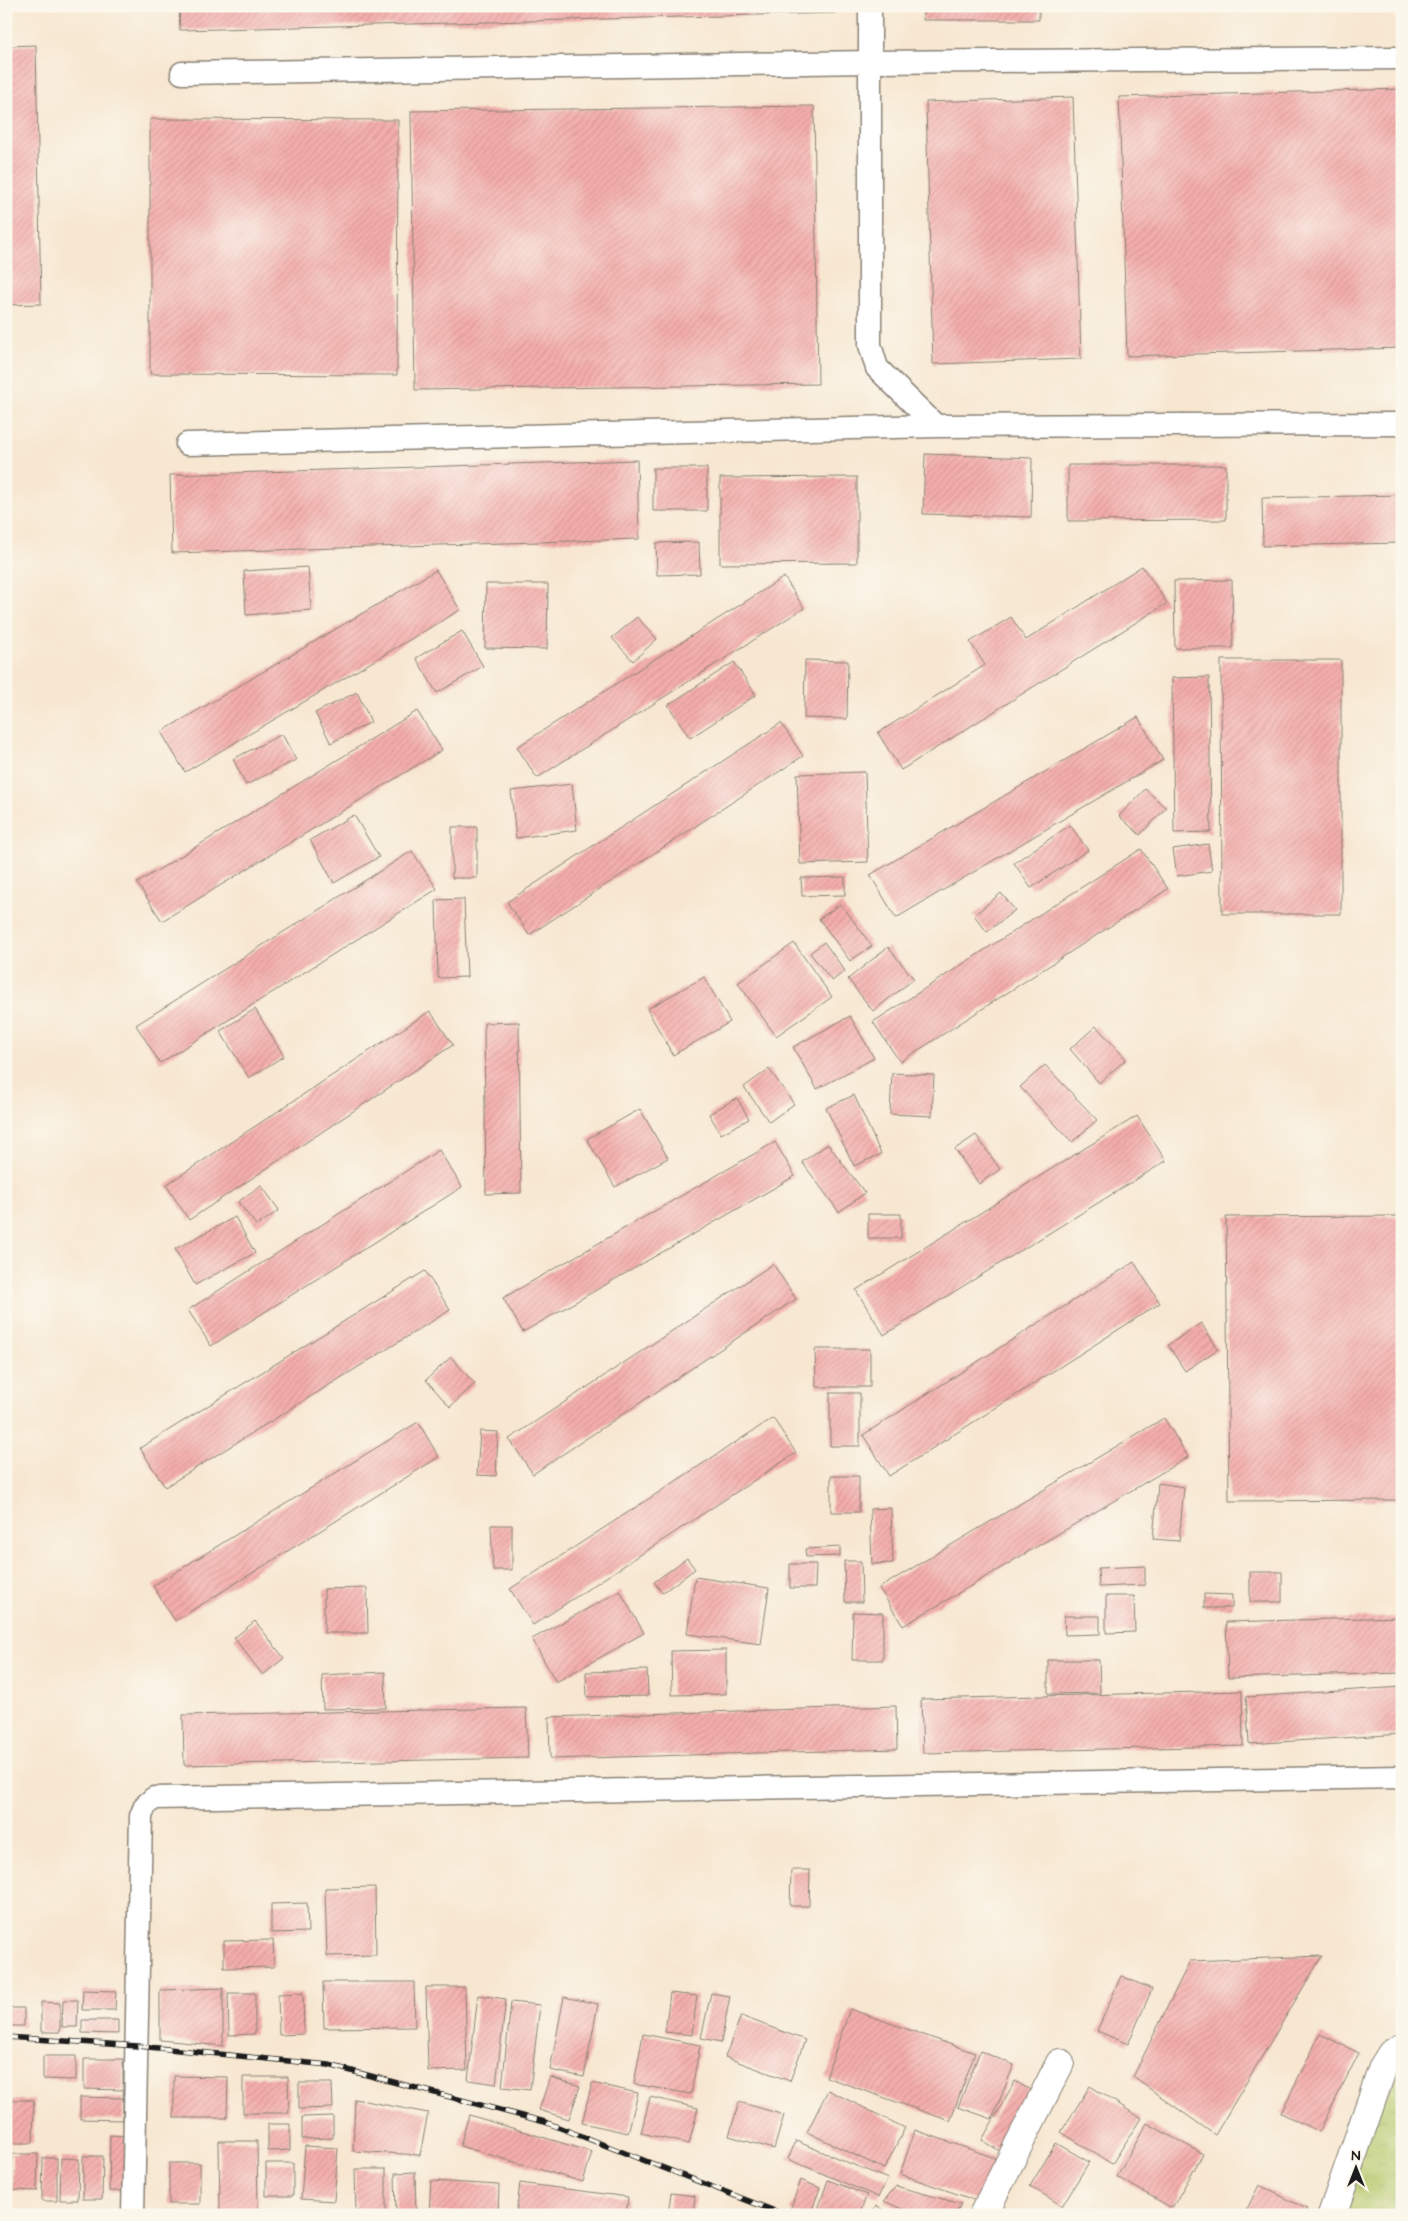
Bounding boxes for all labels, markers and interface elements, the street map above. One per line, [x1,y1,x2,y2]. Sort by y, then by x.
north arrow [1330,2144,1380,2194]
text: N [1352,2146,1361,2166]

